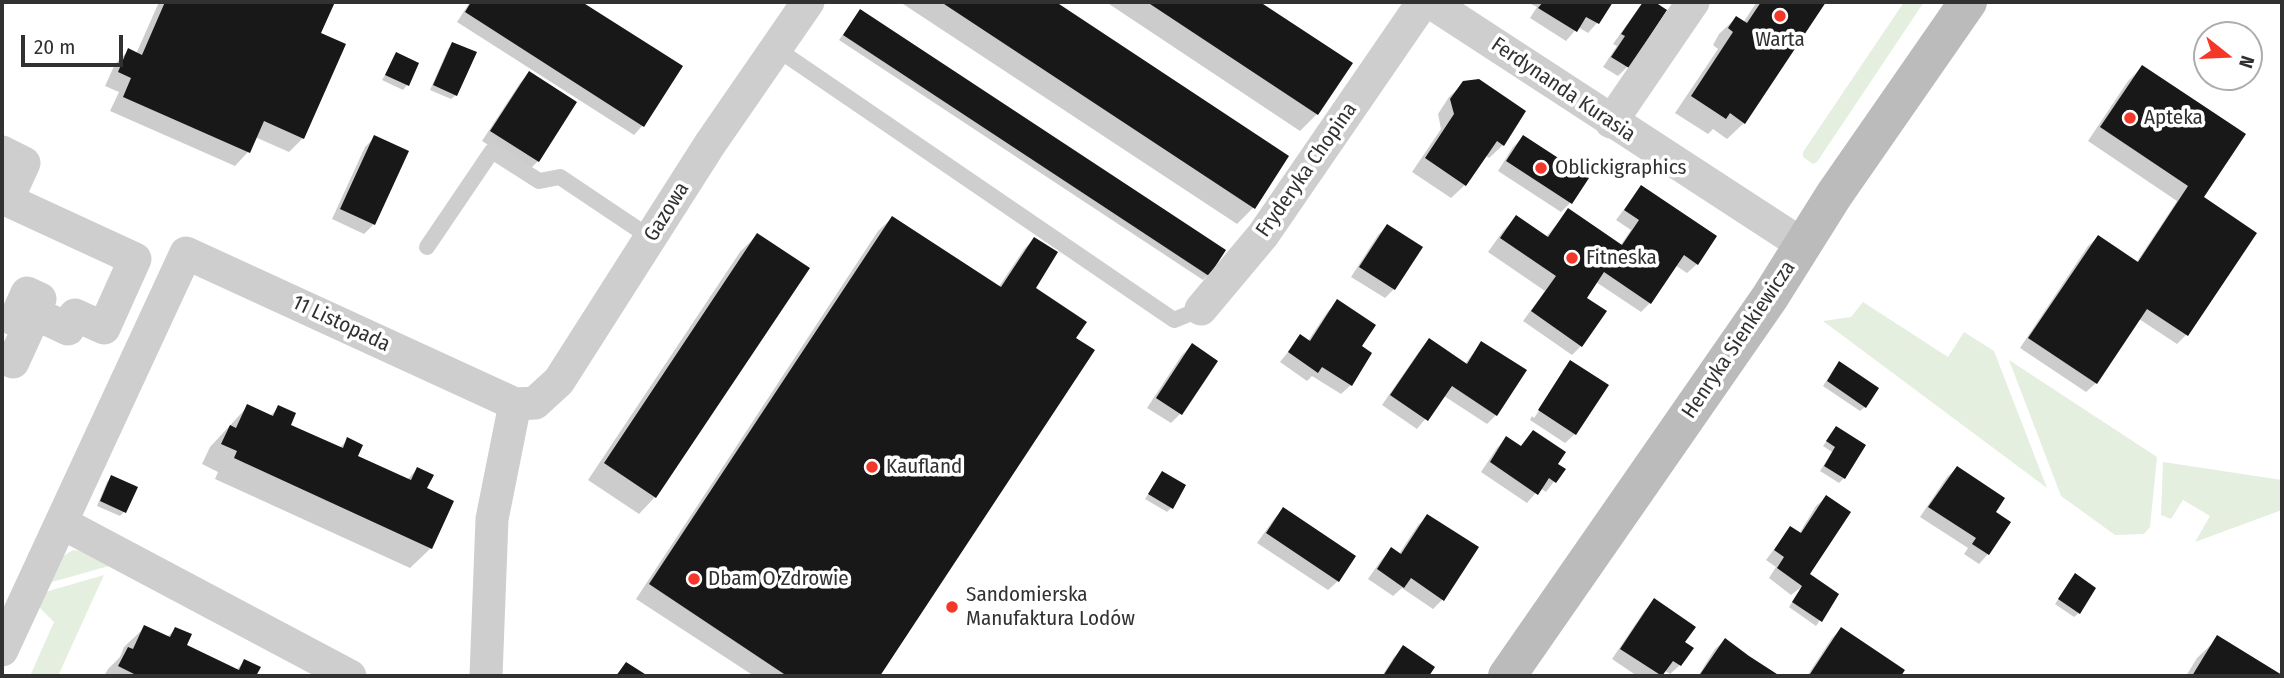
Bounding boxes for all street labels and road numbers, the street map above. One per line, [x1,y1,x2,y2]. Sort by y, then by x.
street label: Ferdynanda Kurasia [1486,32,1640,148]
street label: Fryderyka Chopina [1251,98,1363,242]
street label: Gazowa [639,178,695,246]
street label: Henryka Sienkiewicza [1677,256,1801,424]
street label: 11 Listopada [288,290,394,358]

